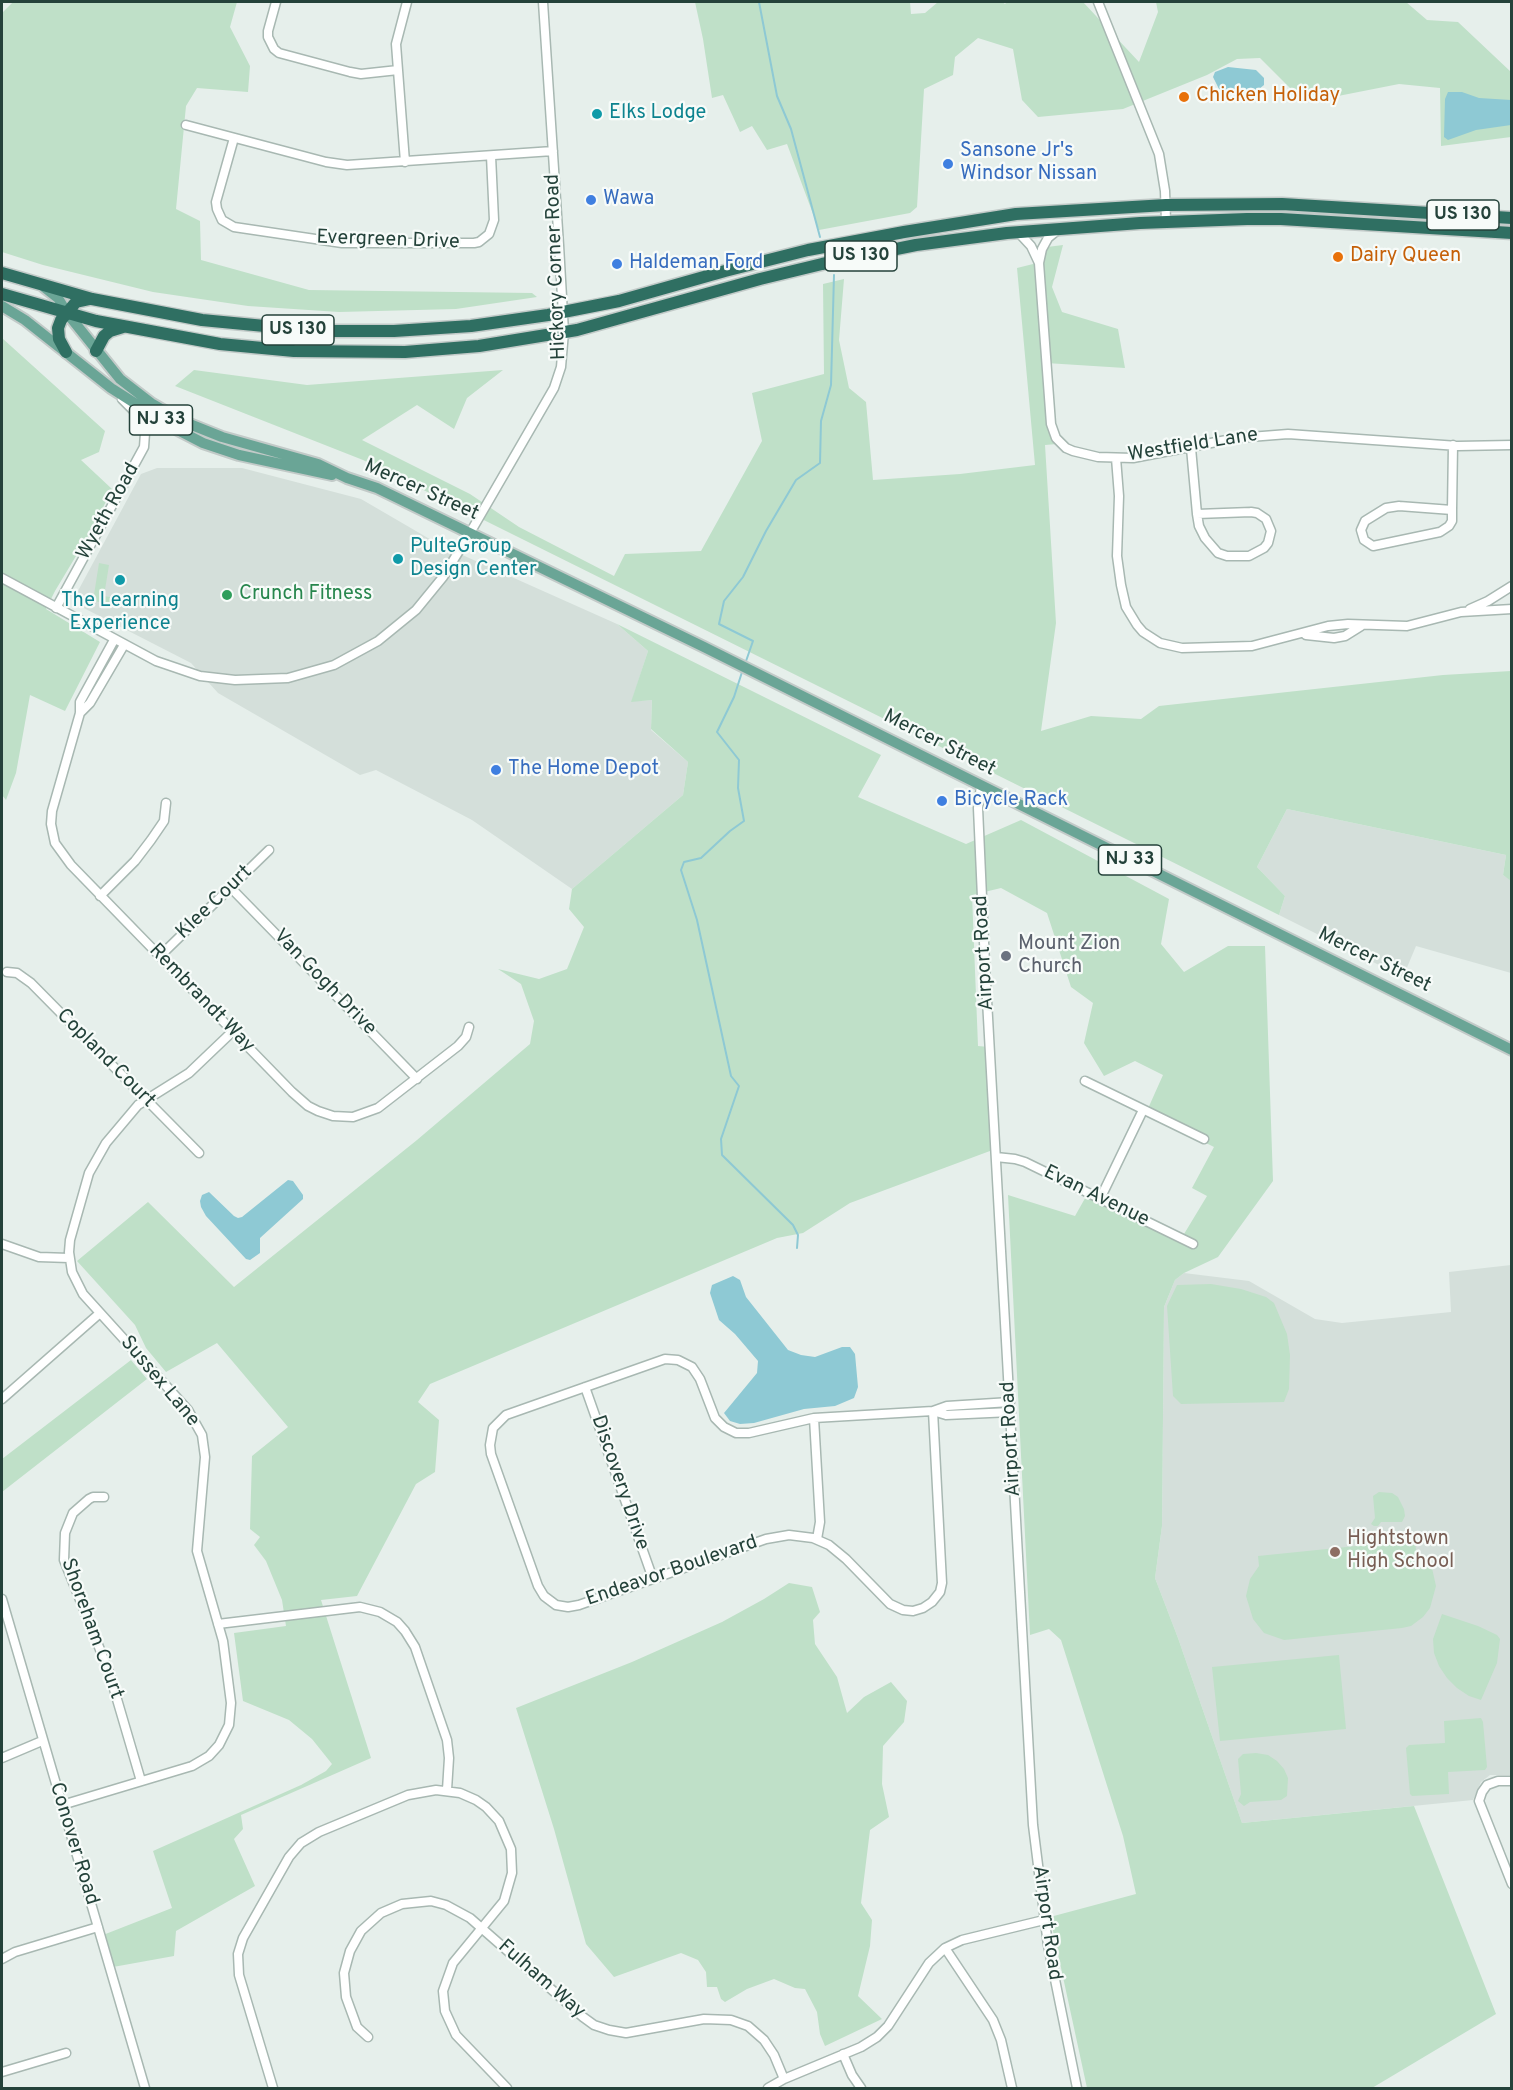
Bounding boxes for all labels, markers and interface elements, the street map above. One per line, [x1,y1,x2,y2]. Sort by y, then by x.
place label: Chicken Holiday [1196,85,1340,109]
marker: Chicken Holiday [1177,90,1191,104]
place label: Elks Lodge [609,102,706,126]
marker: Elks Lodge [590,107,604,121]
place label: Sansone Jr's Windsor Nissan [960,140,1097,187]
marker: Sansone Jr's Windsor Nissan [941,157,955,171]
street label: Hickory Corner Road [542,173,572,361]
place label: Wawa [603,188,654,212]
marker: Wawa [584,193,598,207]
road number: US 130 [1427,200,1499,230]
street label: Evergreen Drive [316,227,460,255]
road number: US 130 [825,241,897,271]
place label: Dairy Queen [1350,245,1461,269]
marker: Dairy Queen [1331,250,1345,264]
place label: Haldeman Ford [629,252,763,276]
marker: Haldeman Ford [610,257,624,271]
road number: US 130 [262,315,334,345]
road number: NJ 33 [130,405,192,435]
street label: Westfield Lane [1126,424,1260,468]
street label: Mercer Street [360,455,482,527]
street label: Wyeth Road [73,459,145,565]
place label: PulteGroup Design Center [410,536,537,583]
marker: PulteGroup Design Center [391,552,405,566]
marker: The Learning Experience [113,573,127,587]
place label: Crunch Fitness [239,583,372,607]
marker: Crunch Fitness [220,588,234,602]
place label: The Learning Experience [61,590,179,637]
street label: Mercer Street [879,705,999,783]
place label: The Home Depot [508,758,659,782]
marker: The Home Depot [489,763,503,777]
place label: Bicycle Rack [954,789,1068,813]
marker: Bicycle Rack [935,794,949,808]
road number: NJ 33 [1098,845,1162,875]
street label: Klee Court [172,861,258,945]
street label: Airport Road [970,895,1000,1011]
street label: Mercer Street [1313,923,1435,999]
street label: Van Gogh Drive [267,925,381,1041]
place label: Mount Zion Church [1018,933,1120,980]
street label: Rembrandt Way [143,939,259,1059]
marker: Mount Zion Church [999,949,1013,963]
street label: Copland Court [50,1004,160,1114]
street label: Evan Avenue [1039,1161,1153,1233]
street label: Sussex Lane [114,1332,204,1432]
street label: Airport Road [997,1381,1027,1497]
street label: Discovery Drive [585,1413,653,1553]
place label: Hightstown High School [1347,1528,1454,1575]
street label: Endeavor Boulevard [583,1531,761,1613]
marker: Hightstown High School [1328,1545,1342,1559]
street label: Shoreham Court [54,1556,128,1702]
street label: Conover Road [43,1780,103,1908]
street label: Airport Road [1026,1864,1066,1982]
street label: Fulham Way [492,1935,590,2025]

